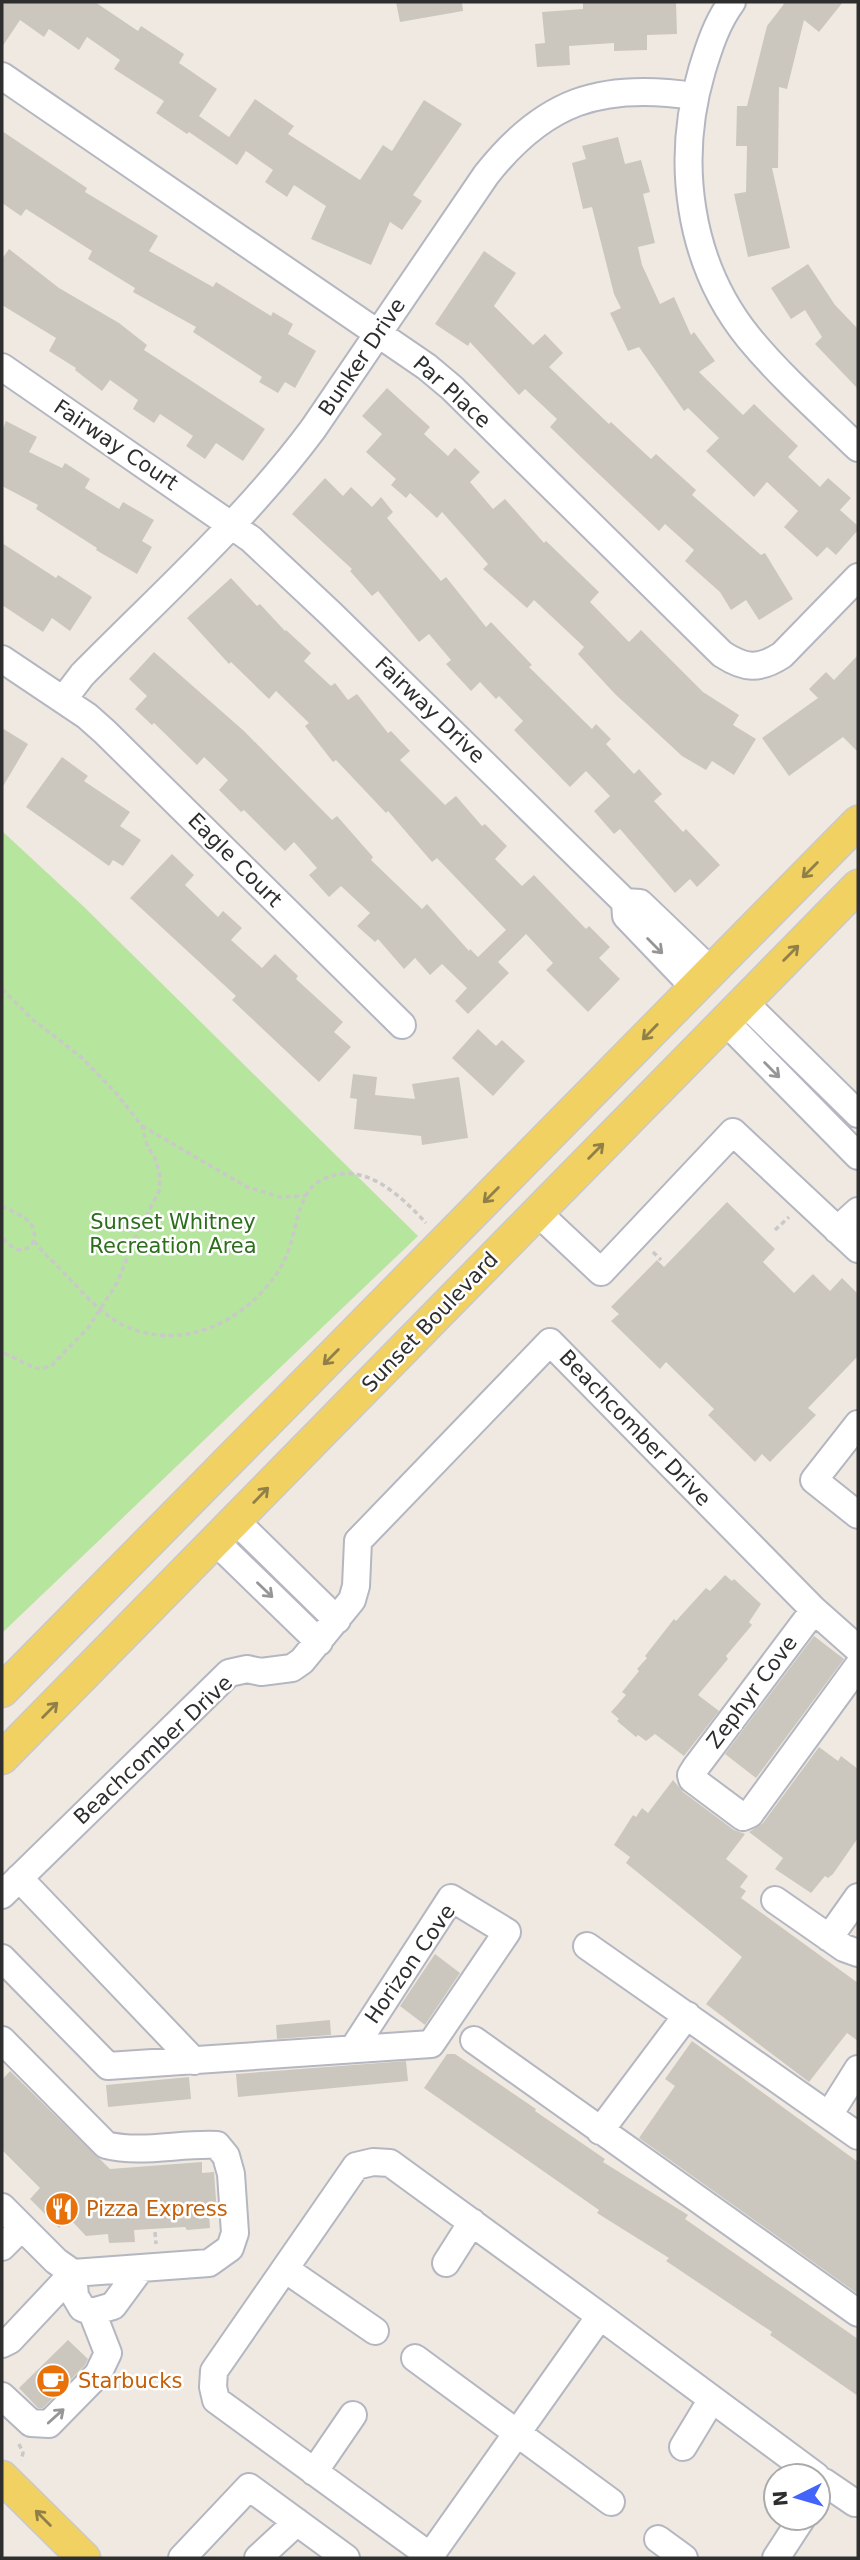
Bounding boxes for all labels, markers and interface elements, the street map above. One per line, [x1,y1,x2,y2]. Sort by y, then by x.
street label: Bunker Drive [314,294,410,420]
street label: Par Place [408,351,496,433]
street label: Fairway Court [49,395,183,495]
street label: Fairway Drive [370,652,490,768]
street label: Eagle Court [183,808,287,912]
one-way arrow [802,862,819,879]
one-way arrow [647,937,664,954]
one-way arrow [783,945,800,962]
one-way arrow [642,1023,659,1040]
one-way arrow [763,1062,780,1079]
one-way arrow [588,1143,605,1160]
one-way arrow [482,1186,499,1203]
park label: Sunset Whitney Recreation Area [89,1210,257,1258]
street label: Sunset Boulevard [357,1247,503,1397]
street label: Beachcomber Drive [554,1345,716,1511]
one-way arrow [323,1348,340,1365]
one-way arrow [253,1487,270,1504]
one-way arrow [256,1581,273,1598]
street label: Zephyr Cove [702,1631,802,1753]
street label: Beachcomber Drive [69,1670,237,1830]
one-way arrow [41,1701,58,1718]
street label: Horizon Cove [360,1900,460,2028]
restaurant icon: Pizza Express [43,2190,81,2228]
place label: Pizza Express [86,2197,228,2221]
cafe icon: Starbucks [34,2362,72,2400]
place label: Starbucks [78,2369,182,2393]
one-way arrow [47,2408,65,2424]
north arrow [762,2462,832,2532]
text: N [768,2490,792,2507]
one-way arrow [34,2509,51,2526]

